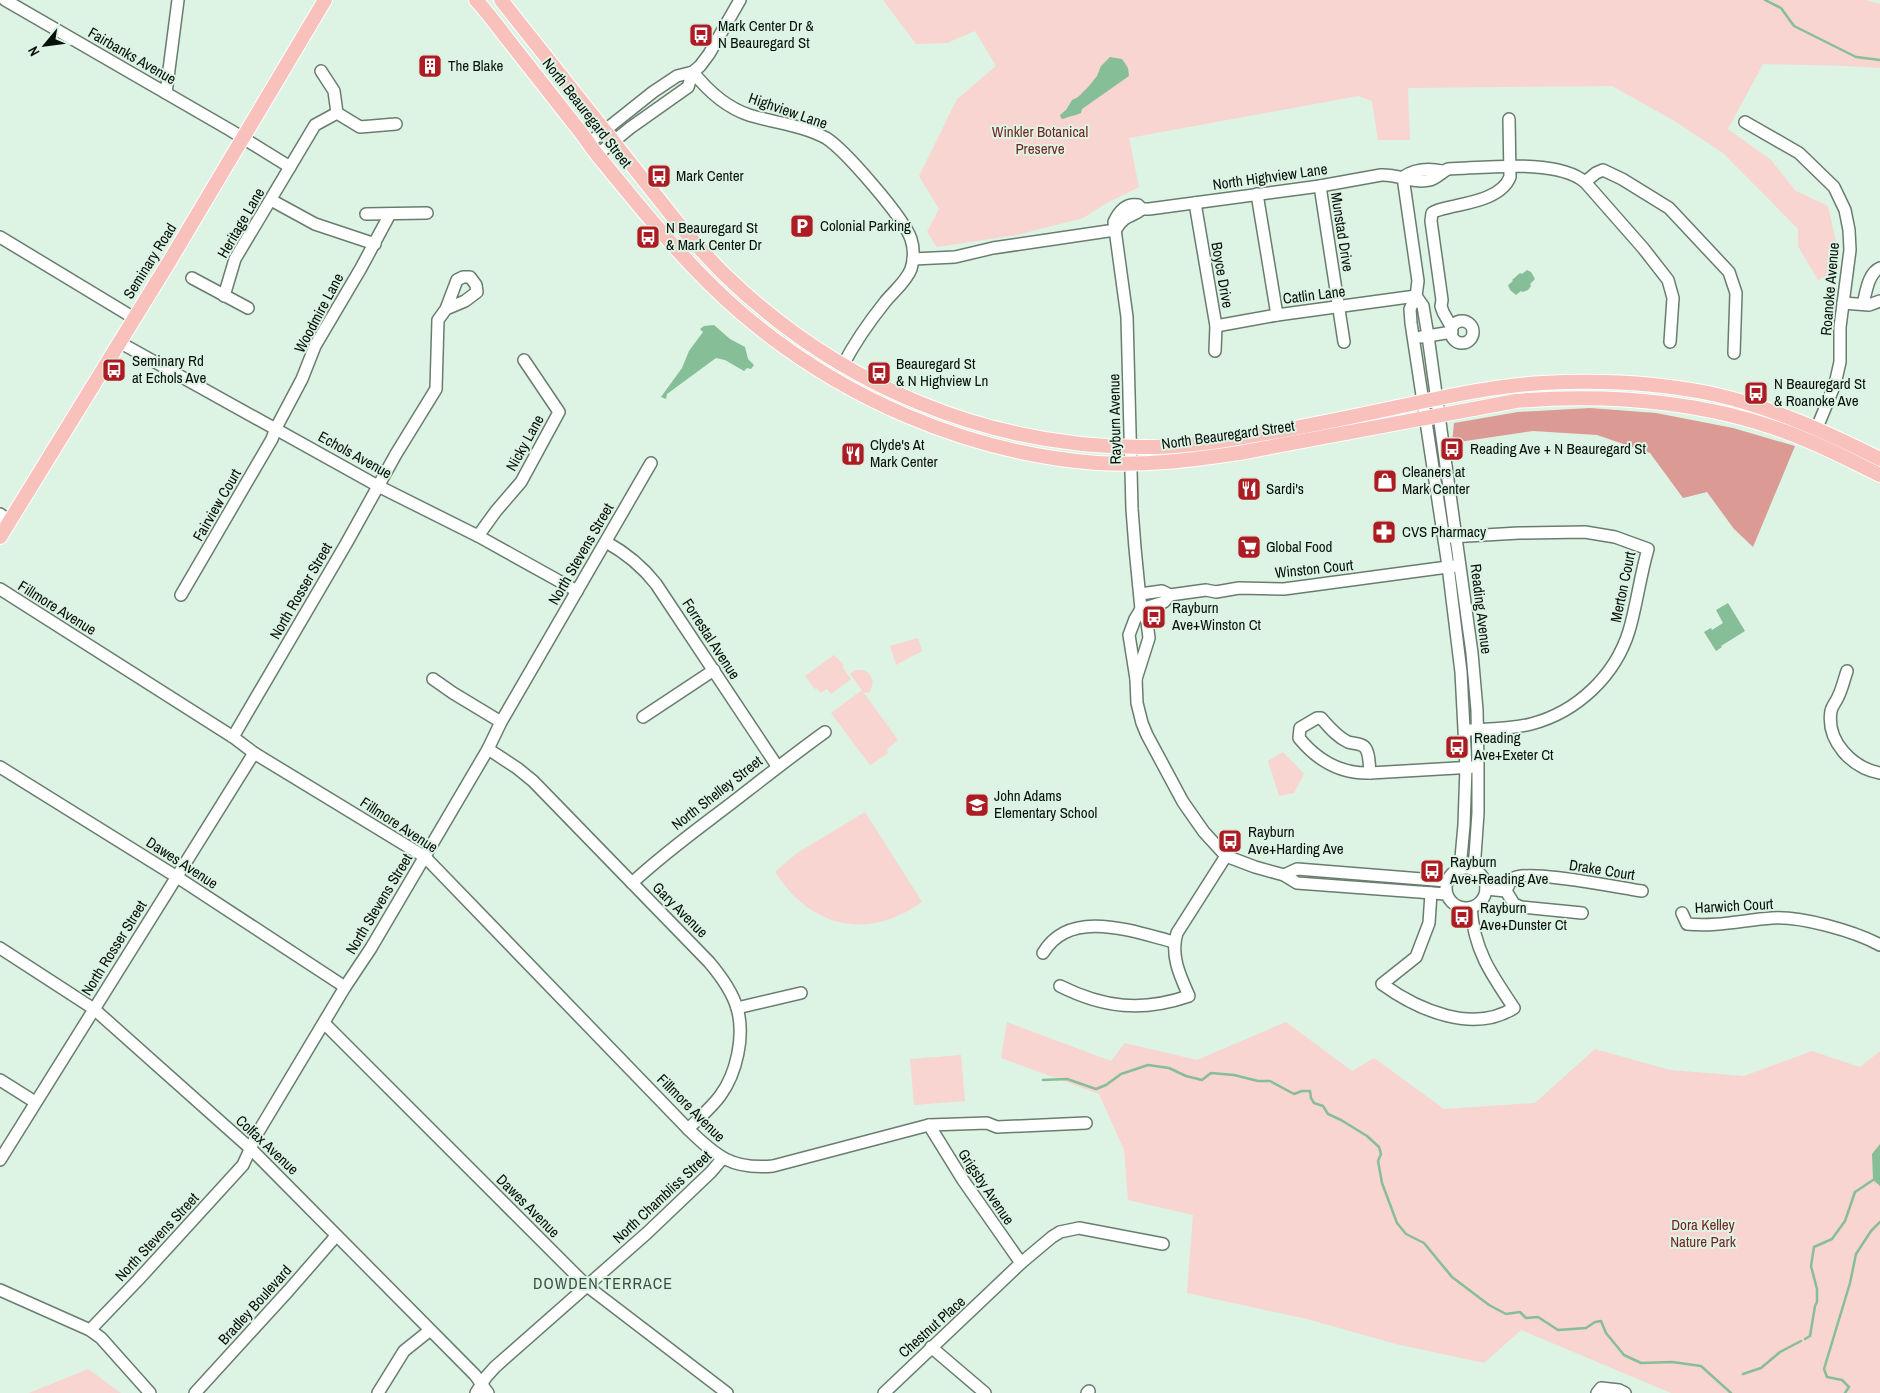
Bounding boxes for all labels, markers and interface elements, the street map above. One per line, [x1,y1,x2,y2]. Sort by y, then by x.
place label: Mark Center Dr & N Beauregard St [718,15,814,53]
north arrow [20,20,70,70]
street label: Fairbanks Avenue [84,22,180,89]
bus stop icon: Mark Center Dr & N Beauregard St [688,22,714,48]
text: N [24,43,44,59]
building icon: The Blake [417,53,443,79]
street label: North Beauregard Street [538,53,637,172]
place label: The Blake [448,55,504,76]
street label: Highview Lane [746,87,831,134]
park label: Winkler Botanical Preserve [992,121,1088,159]
street label: North Highview Lane [1211,158,1329,195]
bus stop icon: Mark Center [646,163,672,189]
place label: Mark Center [676,165,744,186]
street label: Heritage Lane [212,184,269,262]
street label: Munstad Drive [1326,191,1359,273]
parking icon: Colonial Parking [789,213,815,239]
place label: Colonial Parking [820,215,911,236]
place label: N Beauregard St & Mark Center Dr [666,217,762,255]
street label: Seminary Road [118,219,181,303]
bus stop icon: N Beauregard St & Mark Center Dr [635,224,661,250]
street label: Boyce Drive [1206,240,1239,310]
street label: Roanoke Avenue [1815,241,1844,336]
street label: Woodmire Lane [289,269,348,356]
street label: Catlin Lane [1281,280,1347,309]
place label: Seminary Rd at Echols Ave [132,350,206,388]
place label: Beauregard St & N Highview Ln [896,353,988,391]
bus stop icon: Seminary Rd at Echols Ave [101,357,127,383]
bus stop icon: Beauregard St & N Highview Ln [866,360,892,386]
street label: Rayburn Avenue [1103,373,1126,465]
place label: N Beauregard St & Roanoke Ave [1774,373,1866,411]
bus stop icon: N Beauregard St & Roanoke Ave [1743,380,1769,406]
street label: Nicky Lane [500,411,549,475]
street label: North Beauregard Street [1160,415,1296,454]
street label: Echols Avenue [315,426,396,483]
place label: Clyde's At Mark Center [870,434,938,472]
bus stop icon: Reading Ave + N Beauregard St [1439,436,1465,462]
place label: Reading Ave + N Beauregard St [1470,438,1646,459]
restaurant icon: Clyde's At Mark Center [840,441,866,467]
place label: Cleaners at Mark Center [1402,461,1470,499]
street label: Fairview Court [187,464,246,545]
shop icon: Cleaners at Mark Center [1372,468,1398,494]
restaurant icon: Sardi's [1236,476,1262,502]
place label: Sardi's [1266,478,1304,499]
street label: North Stevens Street [543,499,618,608]
pharmacy icon: CVS Pharmacy [1371,519,1397,545]
place label: CVS Pharmacy [1402,521,1487,542]
supermarket icon: Global Food [1236,534,1262,560]
place label: Global Food [1266,536,1332,557]
street label: North Rosser Street [264,538,337,643]
street label: Merton Court [1605,549,1640,624]
street label: Winston Court [1274,554,1355,583]
street label: Reading Avenue [1466,563,1497,655]
street label: Fillmore Avenue [14,575,101,640]
street label: Forrestal Avenue [678,594,745,683]
place label: Rayburn Ave+Winston Ct [1171,597,1262,635]
bus stop icon: Rayburn Ave+Winston Ct [1141,604,1167,630]
place label: Reading Ave+Exeter Ct [1473,727,1554,765]
bus stop icon: Reading Ave+Exeter Ct [1444,734,1470,760]
street label: North Shelley Street [667,750,767,835]
place label: John Adams Elementary School [994,785,1097,823]
street label: Fillmore Avenue [356,792,442,858]
school or university icon: John Adams Elementary School [964,792,990,818]
place label: Rayburn Ave+Harding Ave [1247,821,1344,859]
bus stop icon: Rayburn Ave+Harding Ave [1217,828,1243,854]
street label: Dawes Avenue [142,831,222,894]
street label: North Stevens Street [340,849,417,958]
place label: Rayburn Ave+Reading Ave [1449,851,1549,889]
street label: Drake Court [1568,854,1637,885]
bus stop icon: Rayburn Ave+Reading Ave [1419,858,1445,884]
street label: Gary Avenue [648,877,713,942]
street label: Harwich Court [1694,893,1774,918]
street label: North Rosser Street [76,896,152,999]
place label: Rayburn Ave+Dunster Ct [1479,897,1568,935]
bus stop icon: Rayburn Ave+Dunster Ct [1449,904,1475,930]
street label: Fillmore Avenue [653,1069,730,1147]
street label: Colfax Avenue [231,1110,304,1179]
street label: North Chambliss Street [608,1145,716,1248]
street label: Grigsby Avenue [953,1145,1020,1229]
street label: Dawes Avenue [492,1169,565,1242]
street label: North Stevens Street [110,1187,204,1286]
park label: Dora Kelley Nature Park [1670,1214,1737,1252]
street label: Bradley Boulevard [213,1260,296,1349]
district label: DOWDEN TERRACE [533,1272,673,1294]
street label: Chestnut Place [894,1291,970,1362]

